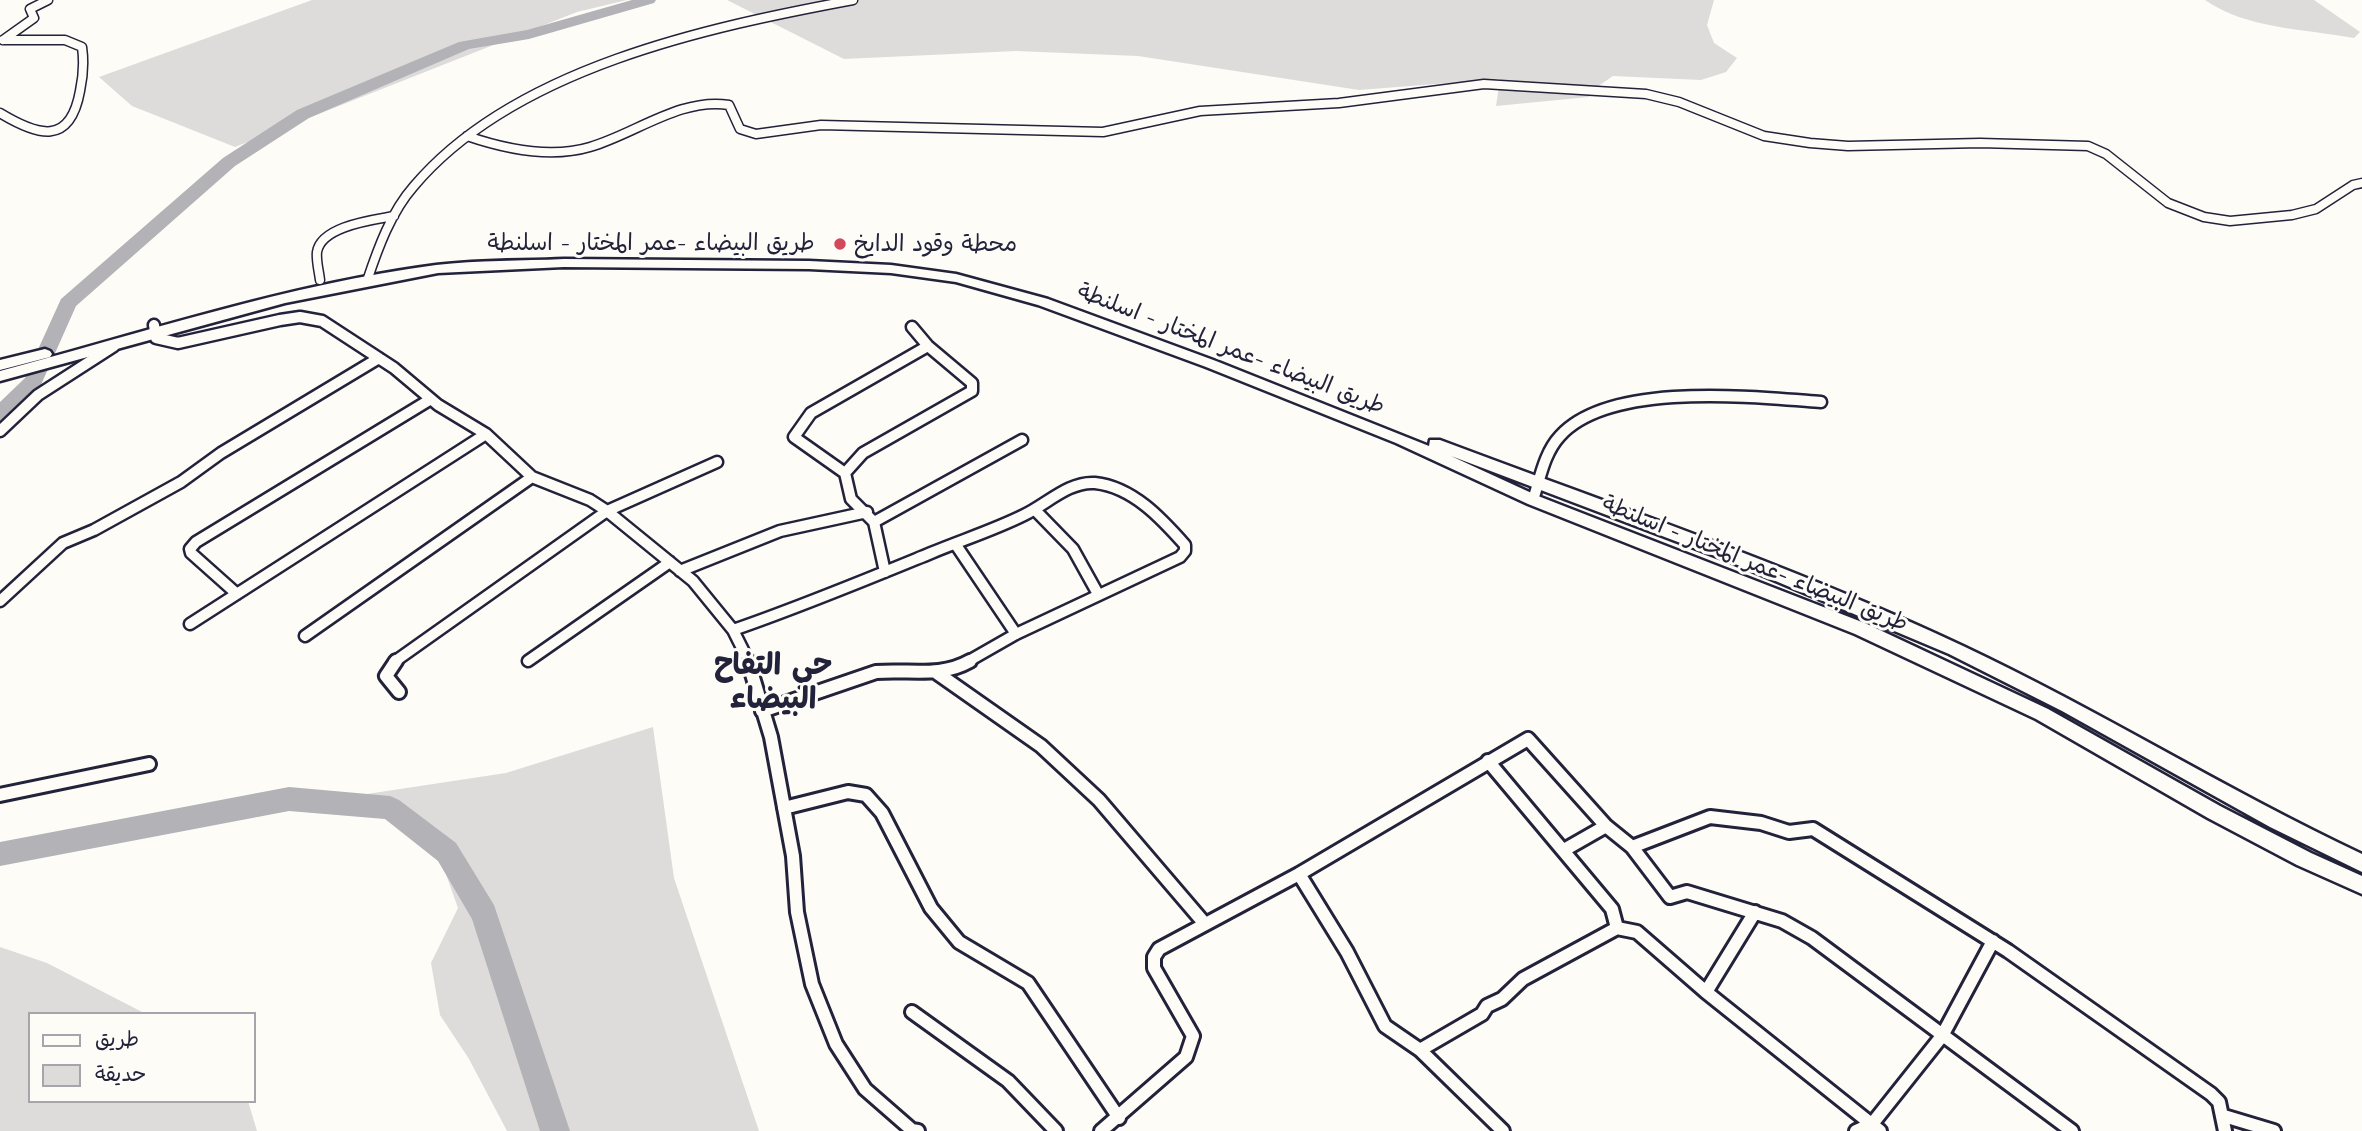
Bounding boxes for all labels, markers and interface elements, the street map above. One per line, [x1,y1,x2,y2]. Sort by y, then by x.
street label: طريق البيضاء -عمر المختار - اسلنطة [487,229,815,257]
place label: محطة وقود الدايخ [854,230,1017,258]
marker: محطة وقود الدايخ [832,236,848,252]
street label: طريق البيضاء -عمر المختار - اسلنطة [1073,277,1389,421]
street label: طريق البيضاء -عمر المختار - اسلنطة [1598,490,1912,638]
district label: حي التفاح البيضاء [714,648,832,718]
legend [28,1012,256,1103]
text: طريق [95,1027,139,1051]
text: حديقة [95,1062,146,1086]

